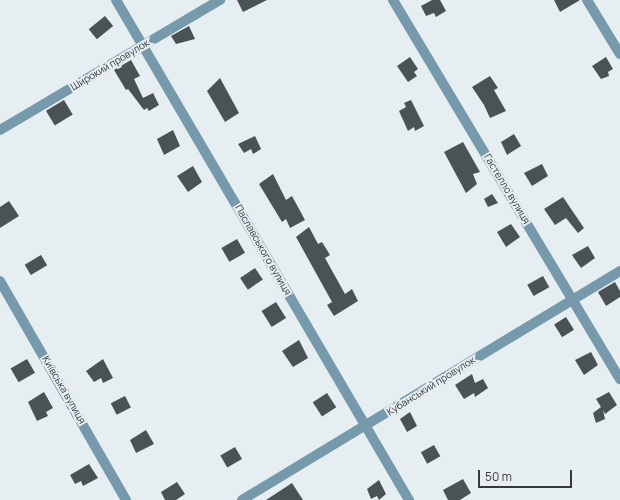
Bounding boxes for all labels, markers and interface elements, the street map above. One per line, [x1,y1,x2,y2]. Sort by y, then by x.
street label: Широкий провулок [69,37,151,93]
street label: Гастелло вулиця [481,152,533,226]
street label: Паславського вулиця [232,203,294,297]
street label: Київська вулиця [40,354,88,426]
street label: Кубанський провулок [385,354,477,418]
scale bar [480,462,574,488]
text: 50 m [485,468,512,485]

